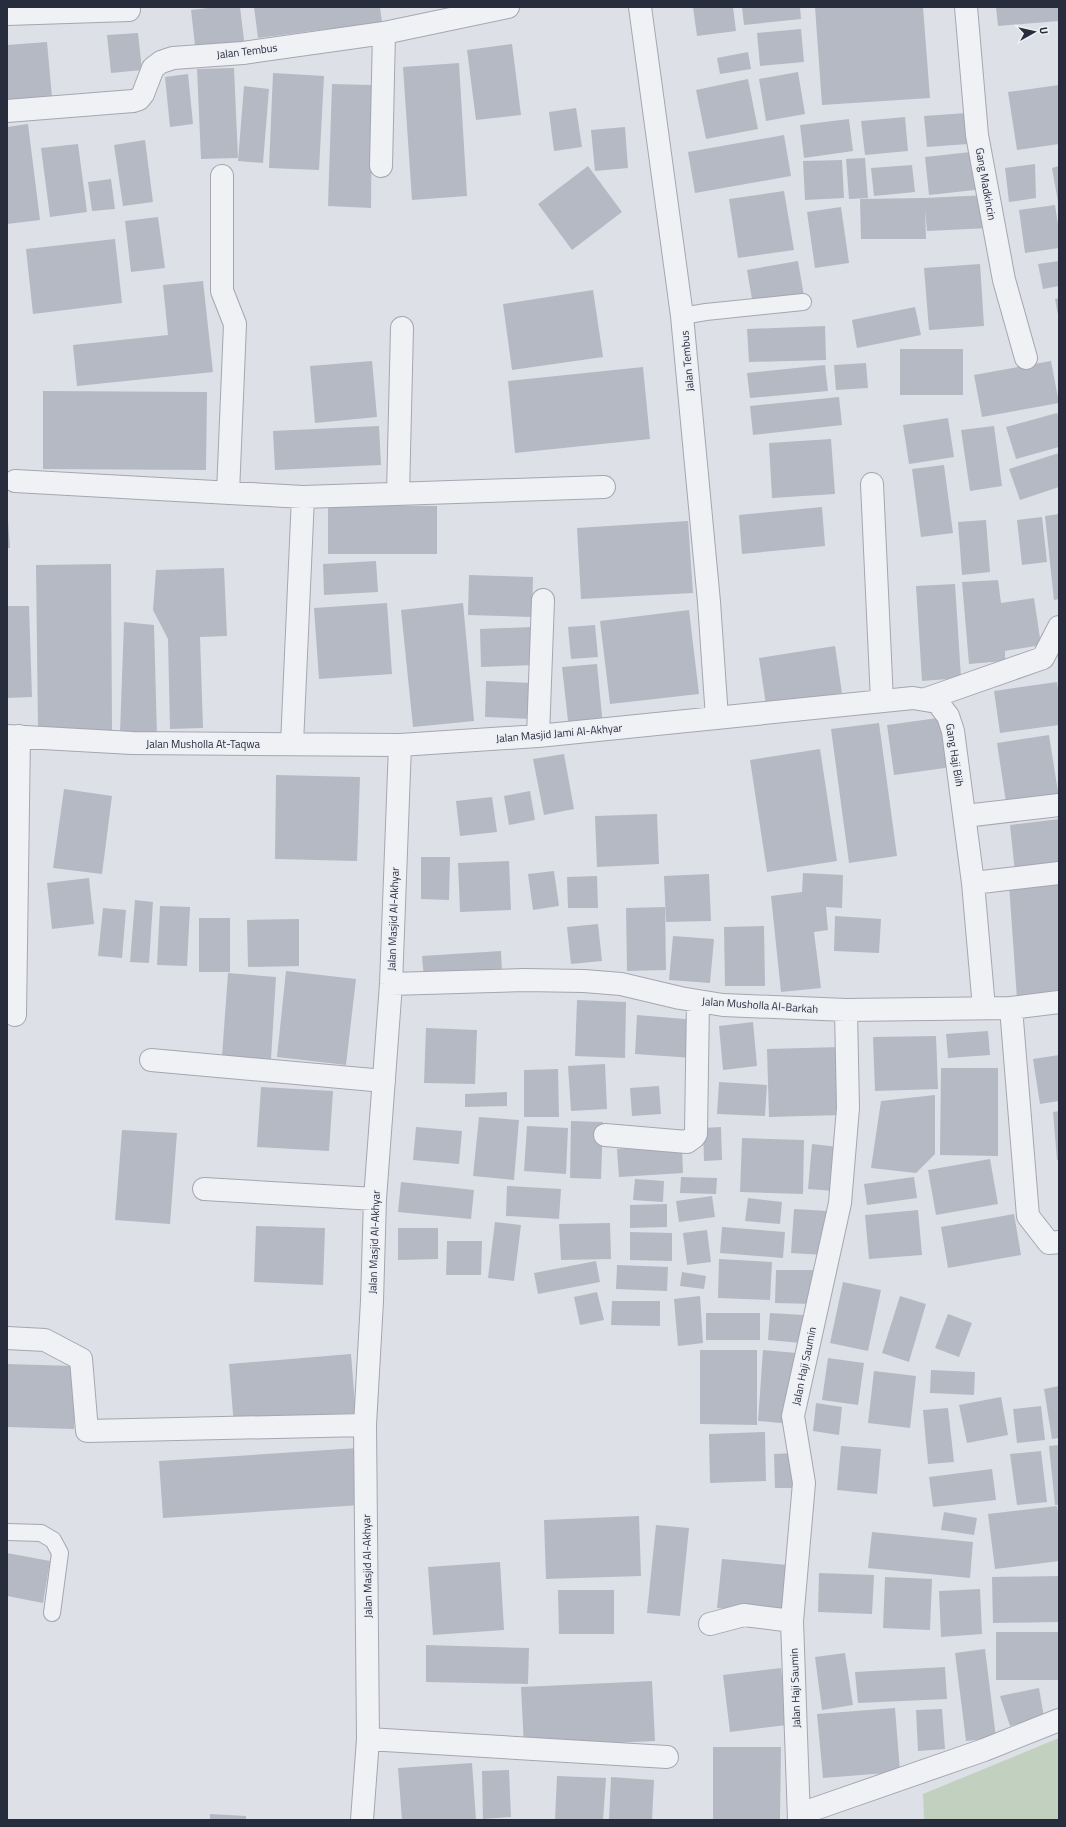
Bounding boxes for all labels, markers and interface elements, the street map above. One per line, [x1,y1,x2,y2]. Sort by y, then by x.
north arrow [1014,12,1054,52]
text: U [1035,26,1052,35]
street label: Jalan Tembus [216,39,278,63]
street label: Gang Madkincin [972,146,1000,222]
street label: Jalan Tembus [676,330,698,392]
street label: Jalan Masjid Jami Al-Akhyar [495,719,623,746]
street label: Gang Haji Biih [942,722,968,788]
street label: Jalan Musholla At-Taqwa [146,736,261,752]
street label: Jalan Masjid Al-Akhyar [383,867,403,971]
street label: Jalan Musholla Al-Barkah [701,993,819,1017]
street label: Jalan Masjid Al-Akhyar [364,1190,384,1294]
street label: Jalan Haji Saumin [788,1325,820,1407]
street label: Jalan Masjid Al-Akhyar [358,1514,376,1618]
street label: Jalan Haji Saumin [786,1648,804,1728]

